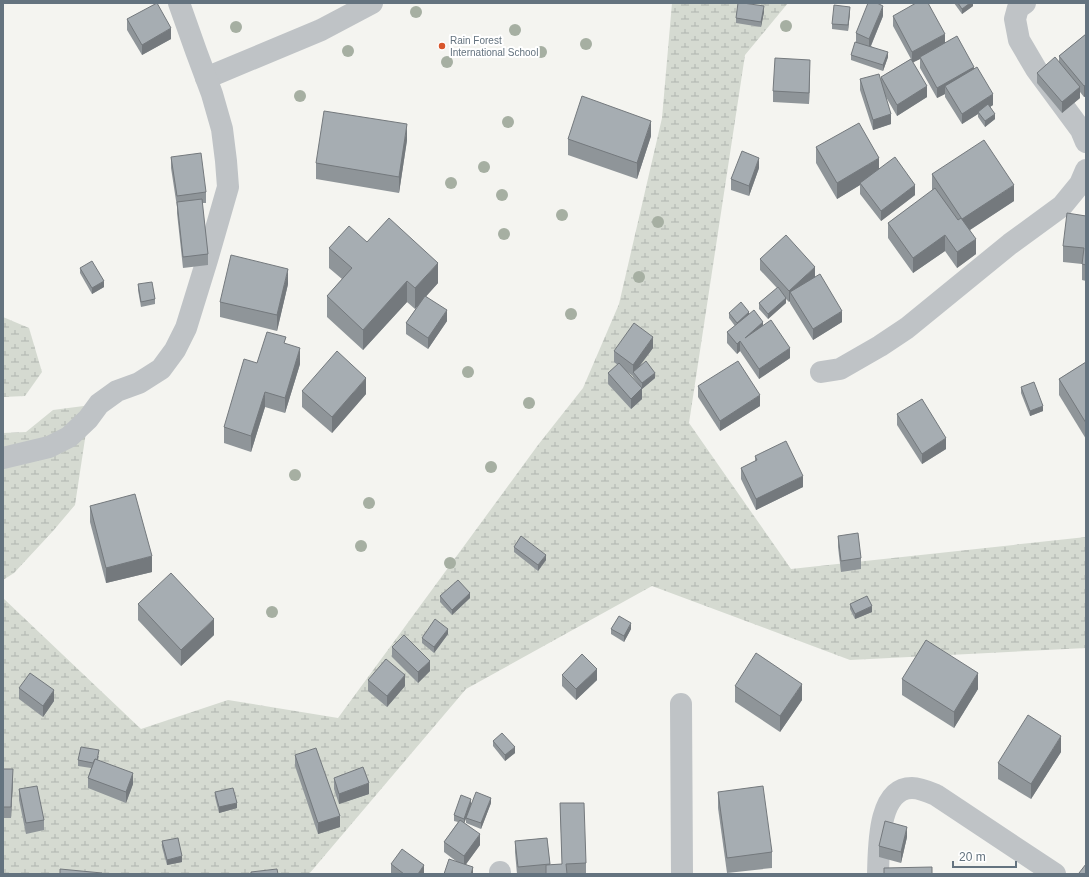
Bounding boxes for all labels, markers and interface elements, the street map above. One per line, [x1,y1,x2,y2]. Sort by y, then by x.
place label: Rain Forest International School [450,35,538,58]
marker: Rain Forest International School [437,41,447,51]
scale bar [953,843,1016,869]
text: 20 m [959,850,986,864]

